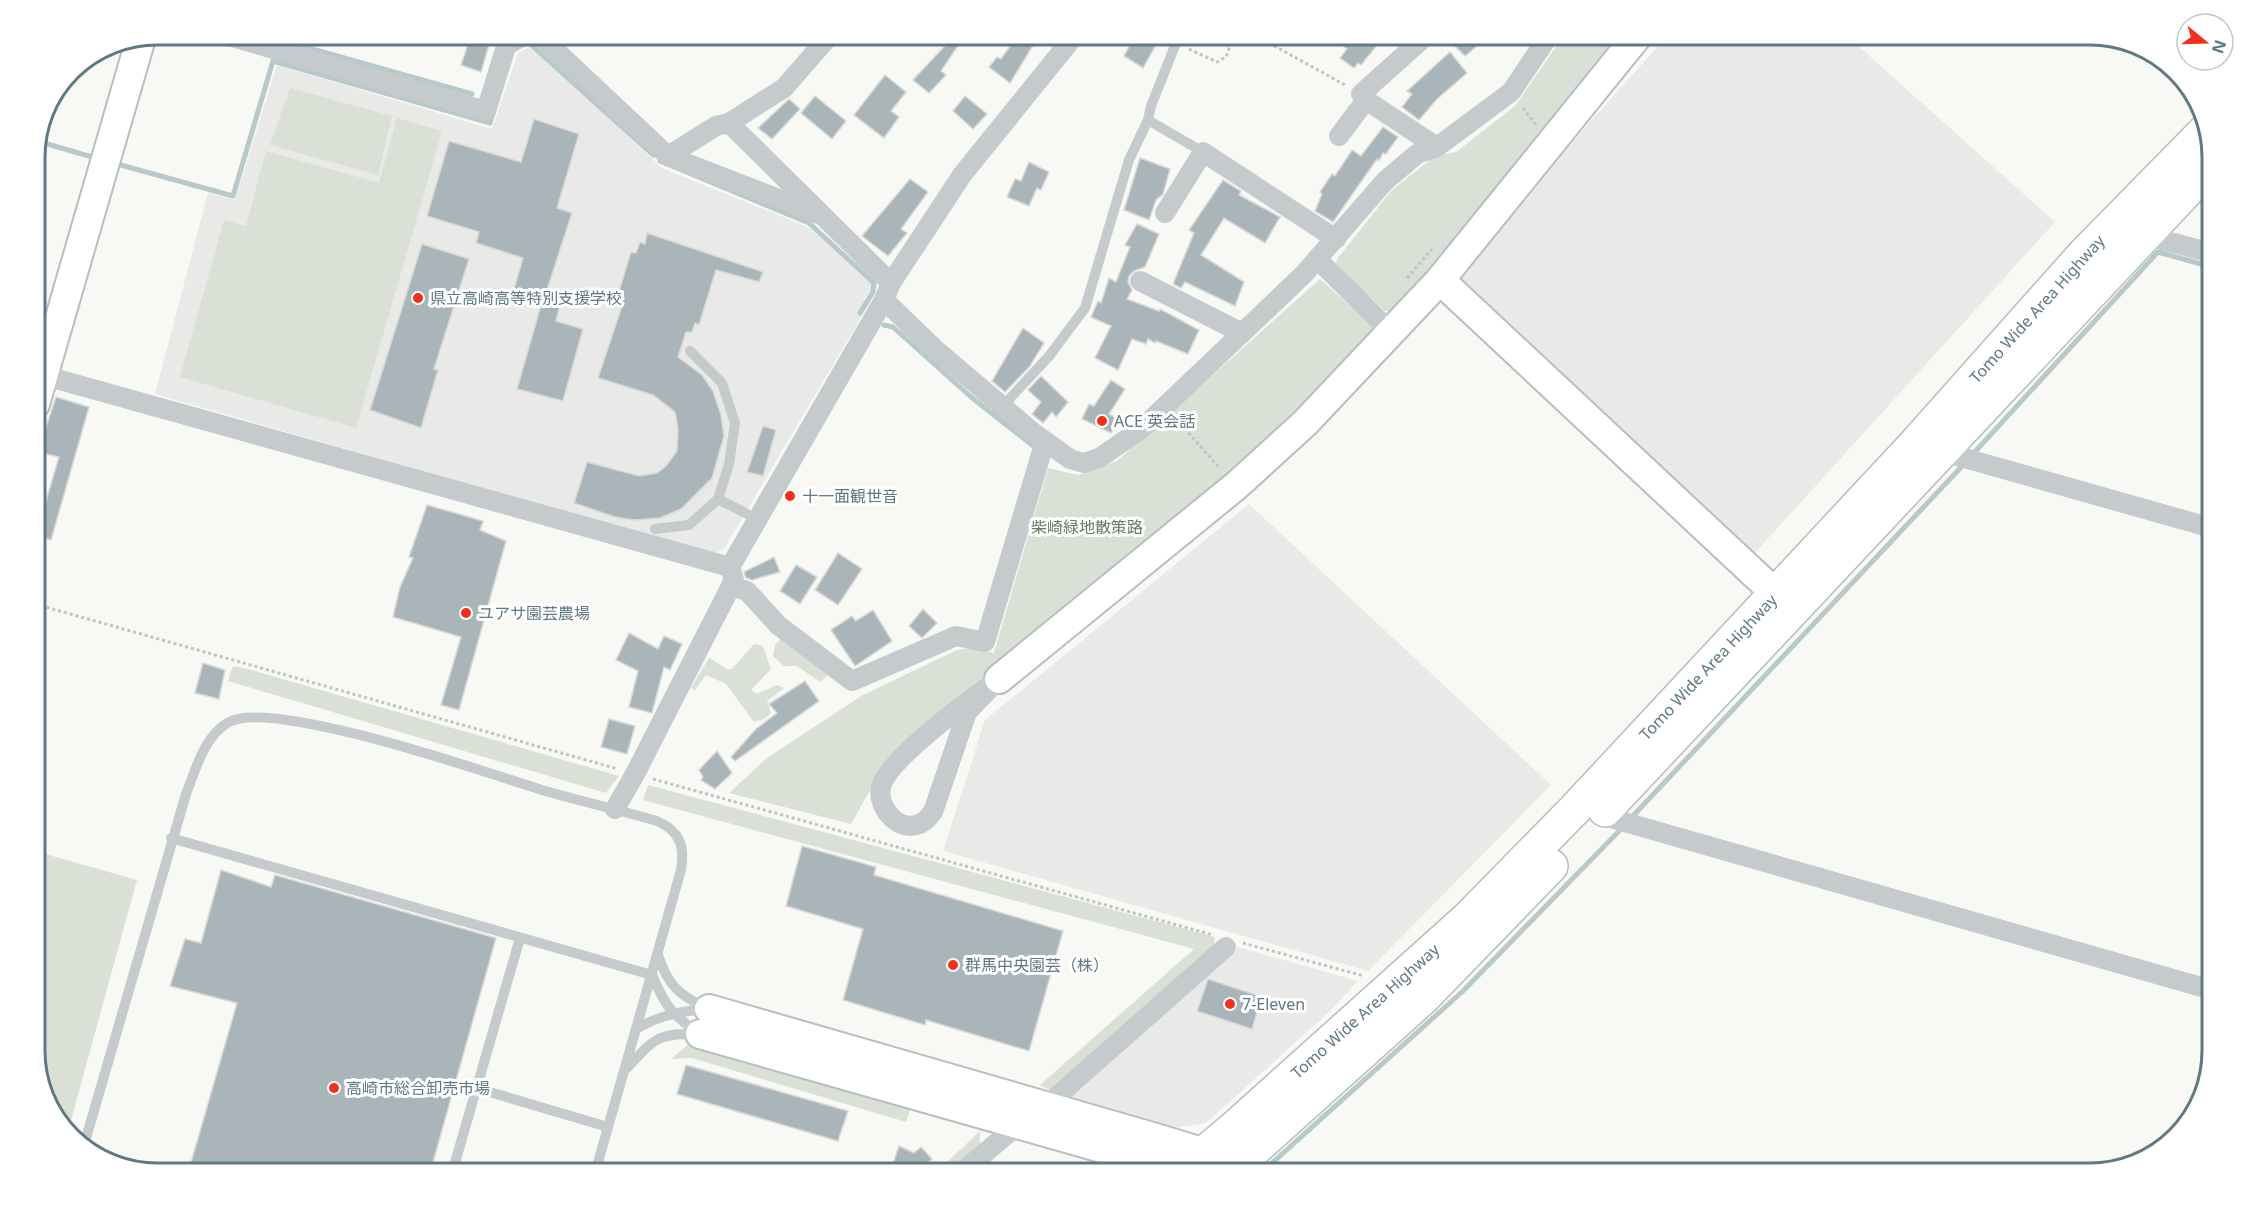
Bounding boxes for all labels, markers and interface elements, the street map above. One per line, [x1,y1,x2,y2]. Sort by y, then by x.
north arrow [2175,12,2235,72]
text: N [2207,37,2232,57]
street label: Tomo Wide Area Highway [1964,230,2110,388]
place label: 県立高崎高等特別支援学校 [430,287,622,309]
marker: 県立高崎高等特別支援学校 [411,291,425,305]
place label: ACE 英会話 [1114,410,1195,432]
marker: ACE 英会話 [1095,414,1109,428]
place label: 十一面観世音 [802,485,898,507]
marker: 十一面観世音 [783,489,797,503]
park label: 柴崎緑地散策路 [1031,516,1143,538]
street label: Tomo Wide Area Highway [1634,589,1782,745]
place label: ユアサ園芸農場 [478,602,590,624]
marker: ユアサ園芸農場 [459,606,473,620]
street label: Tomo Wide Area Highway [1286,938,1444,1084]
place label: 群馬中央園芸（株） [965,954,1109,976]
marker: 群馬中央園芸（株） [946,958,960,972]
place label: 7-Eleven [1242,993,1305,1015]
marker: 7-Eleven [1223,997,1237,1011]
place label: 高崎市総合卸売市場 [346,1077,490,1099]
marker: 高崎市総合卸売市場 [327,1081,341,1095]

